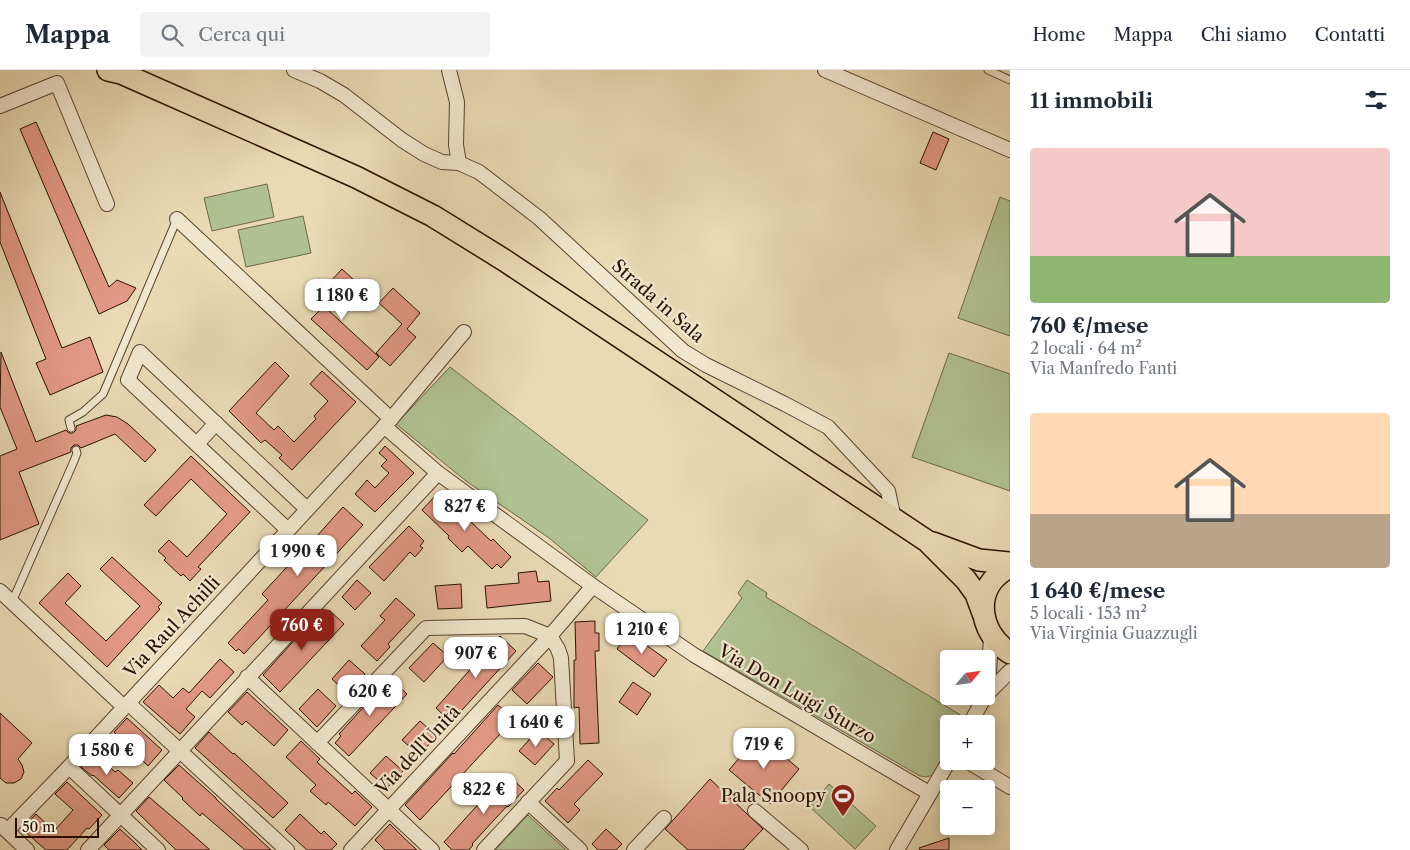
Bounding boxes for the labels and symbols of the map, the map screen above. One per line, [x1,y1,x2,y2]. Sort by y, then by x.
street label: Strada in Sala [607,255,709,348]
pin: 1 180 € [296,278,388,321]
pin: 827 € [430,490,500,532]
pin: 1 990 € [252,534,344,577]
street label: Via Raul Achilli [119,571,225,683]
pin: 760 € [267,608,337,651]
pin: 1 210 € [596,612,688,655]
pin: 907 € [441,636,511,679]
street label: Via Don Luigi Sturzo [713,639,880,748]
north arrow [940,650,995,705]
pin: 620 € [335,674,405,717]
street label: Via dell'Unità [370,700,465,800]
pin: 1 640 € [490,706,582,748]
pin: 719 € [729,728,799,770]
pin: 1 580 € [61,734,153,776]
pin: 822 € [449,772,519,815]
sports icon: Pala Snoopy [830,783,856,817]
place label: Pala Snoopy [721,785,827,807]
scale bar [15,815,99,838]

